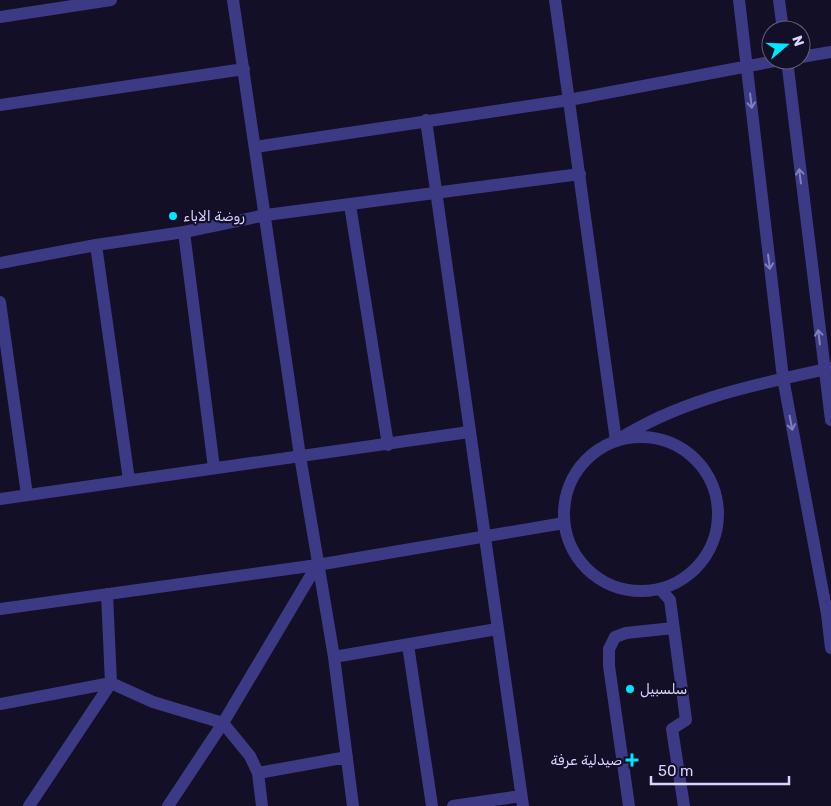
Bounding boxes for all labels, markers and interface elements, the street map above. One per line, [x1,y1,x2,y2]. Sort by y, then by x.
north arrow [761,20,811,70]
text: N [788,33,807,48]
one-way arrow [746,92,756,108]
one-way arrow [795,168,805,184]
place label: روضة الاباء [183,208,245,225]
marker: روضة الاباء [167,210,179,222]
one-way arrow [764,254,774,270]
one-way arrow [814,330,824,346]
one-way arrow [787,414,797,430]
place label: سلسبيل [640,681,687,698]
marker: سلسبيل [624,683,636,695]
place label: صيدلية عرفة [550,752,622,769]
marker: صيدلية عرفة [626,754,638,766]
scale bar [651,754,788,786]
text: 50 m [658,762,693,780]

